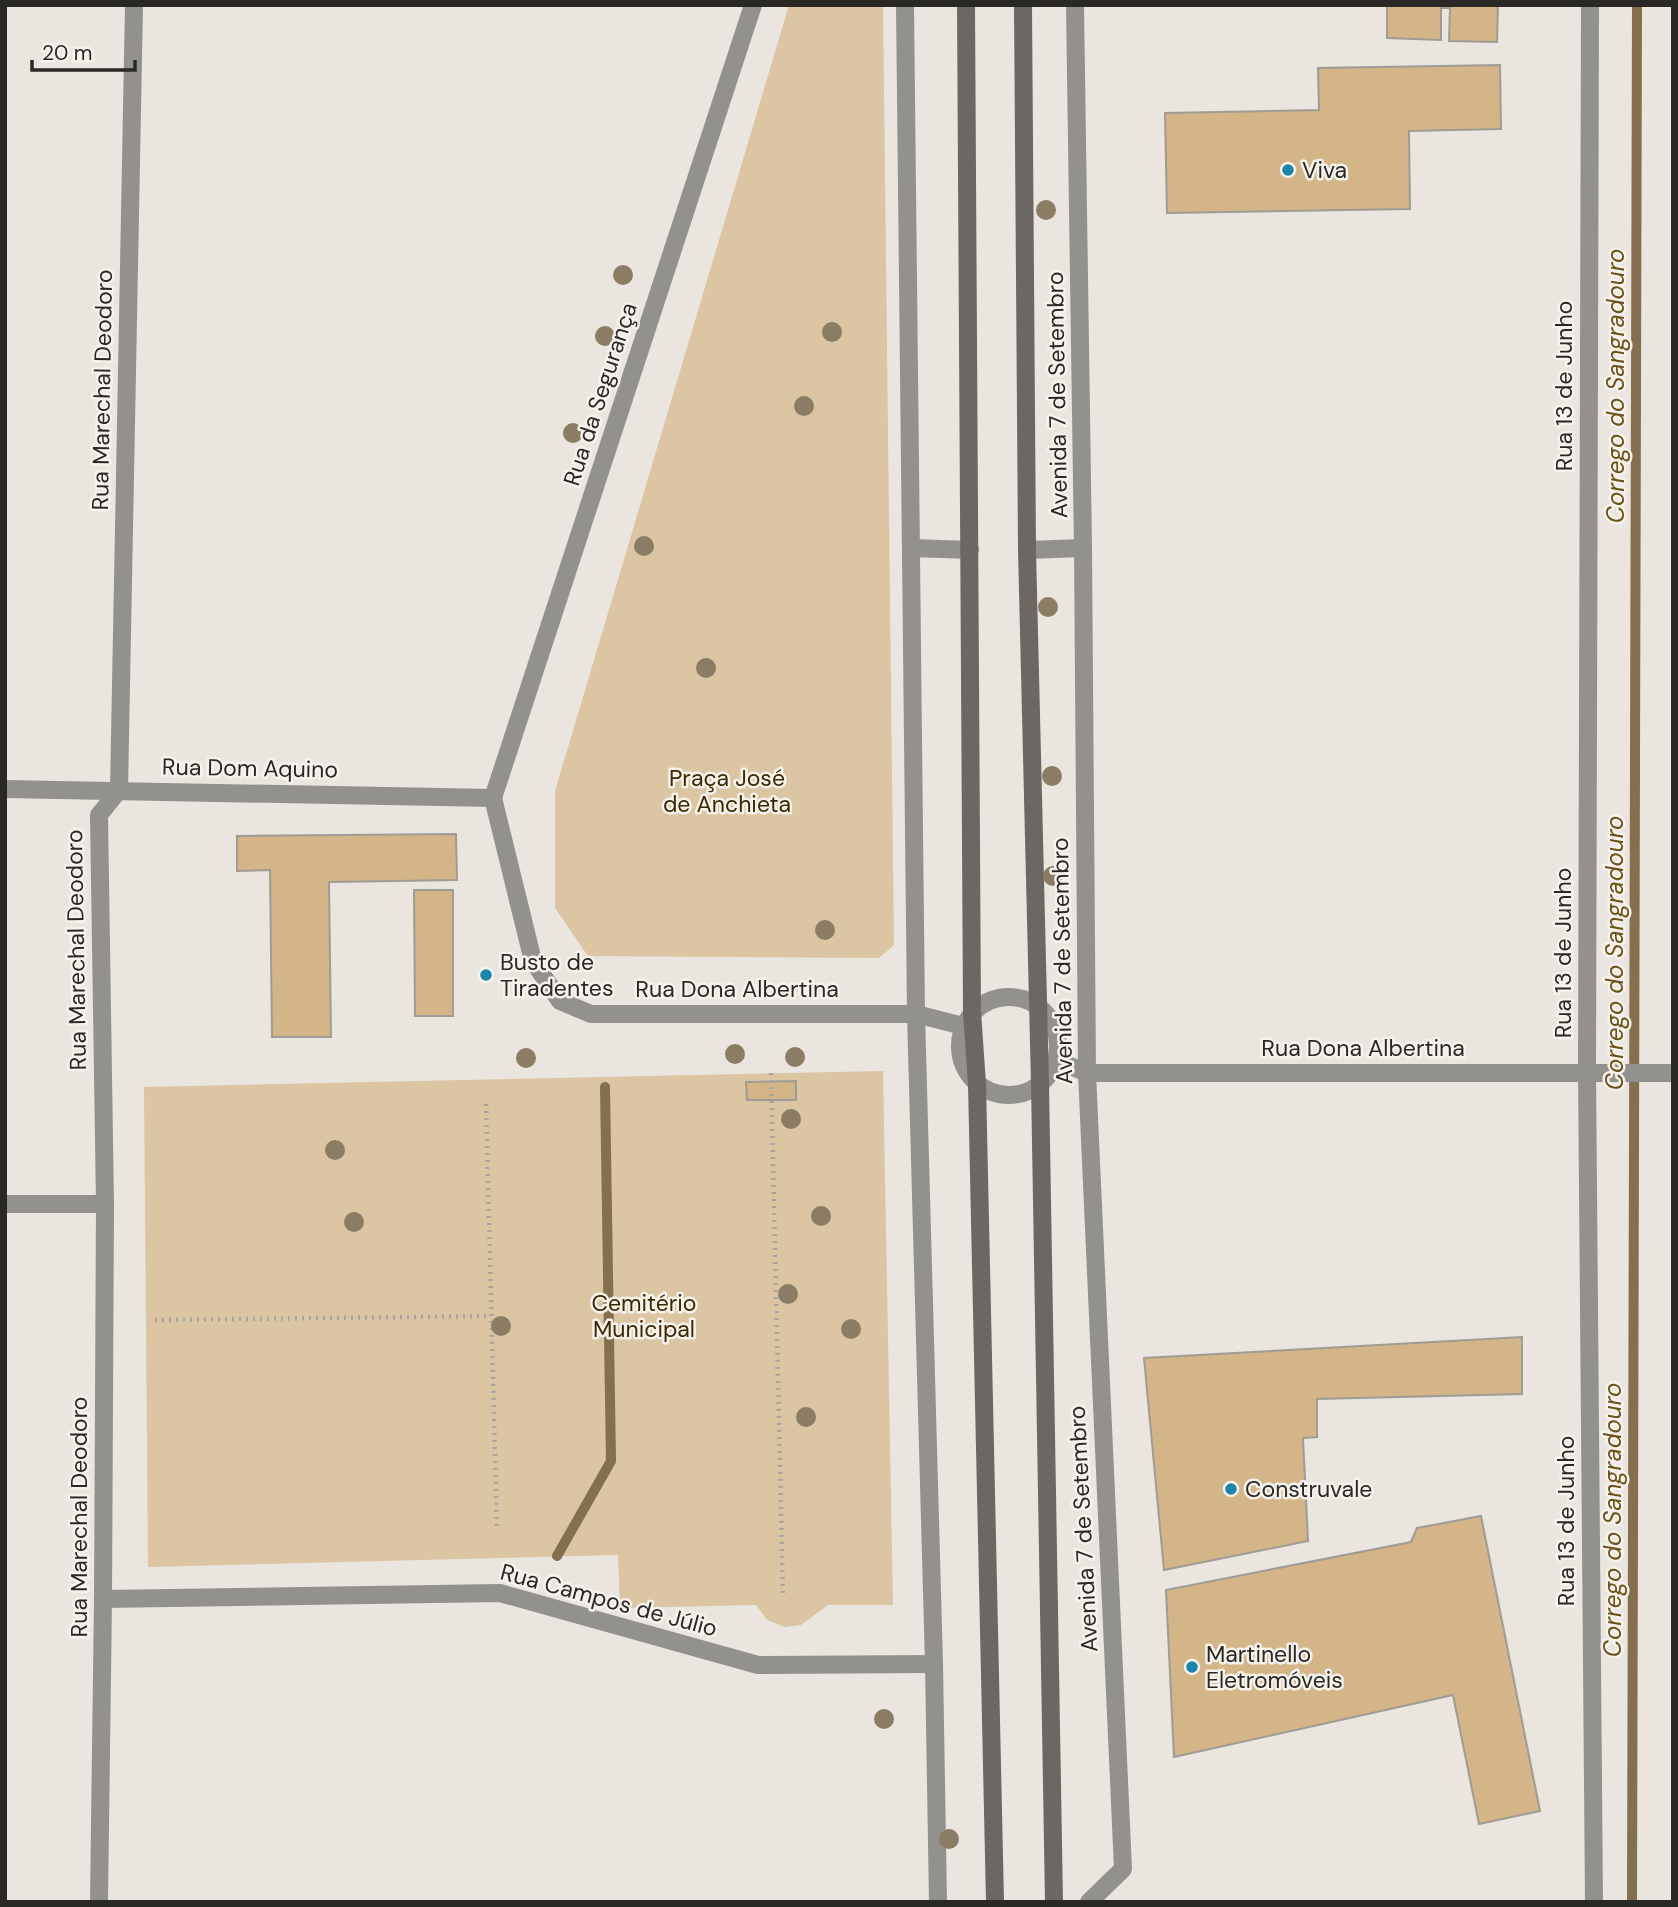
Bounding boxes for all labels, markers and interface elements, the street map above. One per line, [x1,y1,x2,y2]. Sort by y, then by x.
scale bar [32,28,135,72]
text: 20 m [42,39,93,67]
place label: Viva [1302,155,1347,185]
marker: Viva [1280,162,1296,178]
water label: Corrego do Sangradouro [1600,249,1631,523]
street label: Rua Marechal Deodoro [85,269,119,511]
street label: Avenida 7 de Setembro [1040,271,1074,519]
street label: Rua da Segurança [556,299,644,489]
street label: Rua 13 de Junho [1549,301,1579,471]
street label: Rua Dom Aquino [162,751,338,785]
park label: Praça José de Anchieta [663,763,791,819]
water label: Corrego do Sangradouro [1599,816,1630,1090]
street label: Rua Marechal Deodoro [59,829,93,1071]
street label: Avenida 7 de Setembro [1045,837,1079,1085]
street label: Rua 13 de Junho [1548,868,1578,1038]
place label: Busto de Tiradentes [500,947,613,1003]
marker: Busto de Tiradentes [478,967,494,983]
street label: Rua Dona Albertina [635,974,839,1004]
street label: Rua Dona Albertina [1261,1033,1465,1063]
park label: Cemitério Municipal [592,1288,697,1344]
water label: Corrego do Sangradouro [1597,1383,1628,1657]
street label: Rua Marechal Deodoro [64,1397,94,1637]
street label: Avenida 7 de Setembro [1062,1405,1104,1653]
street label: Rua 13 de Junho [1551,1436,1581,1606]
place label: Construvale [1245,1474,1372,1504]
marker: Construvale [1223,1481,1239,1497]
street label: Rua Campos de Júlio [497,1557,721,1643]
place label: Martinello Eletromóveis [1206,1639,1343,1695]
marker: Martinello Eletromóveis [1184,1659,1200,1675]

